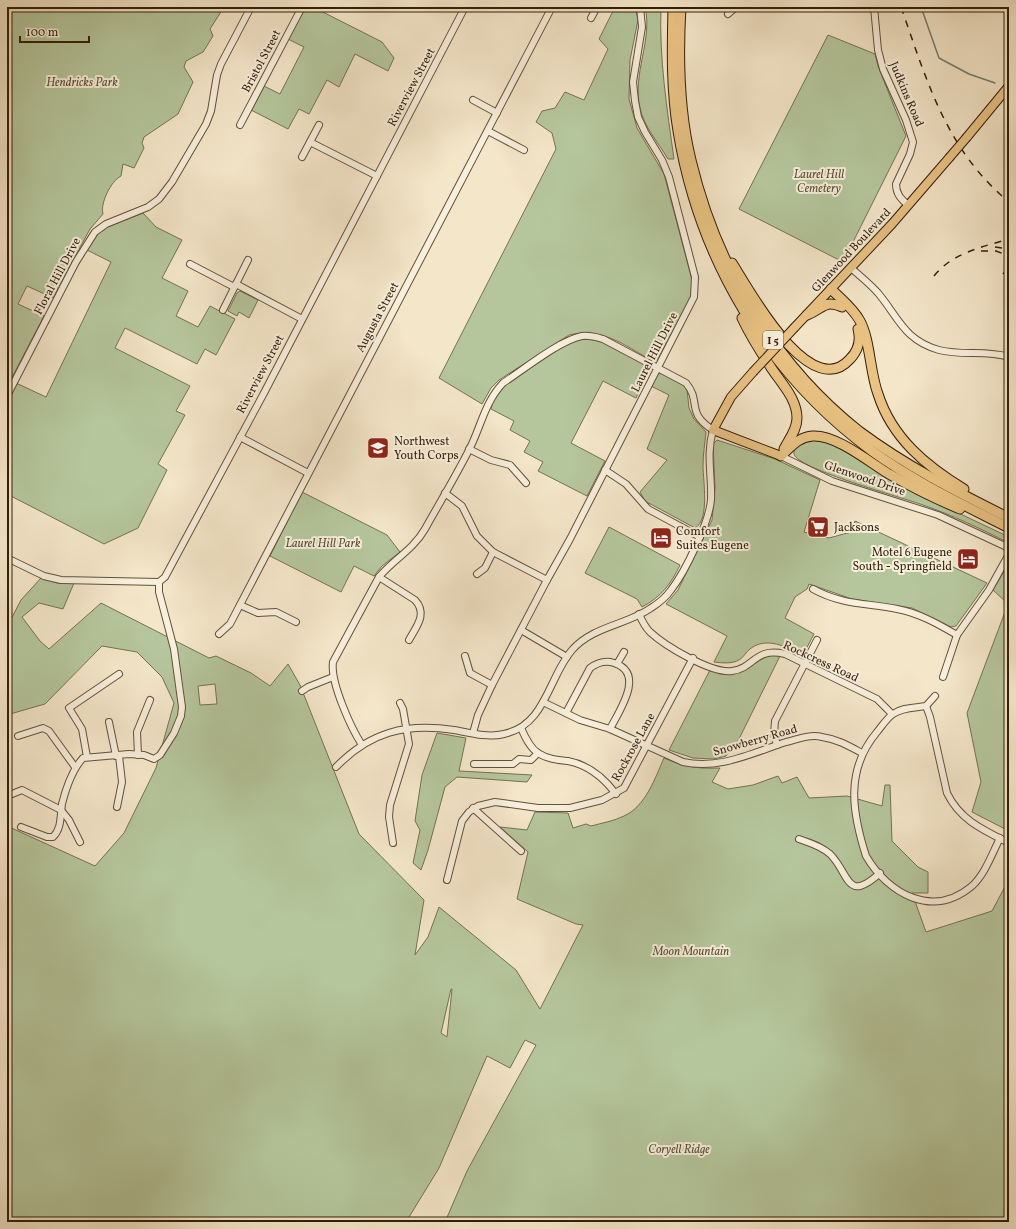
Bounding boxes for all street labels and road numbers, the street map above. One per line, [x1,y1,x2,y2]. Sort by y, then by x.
street label: Bristol Street [239,27,285,96]
street label: Riverview Street [384,45,439,130]
street label: Judkins Road [885,59,927,130]
street label: Glenwood Boulevard [808,205,895,296]
street label: Floral Hill Drive [31,235,85,318]
street label: Augusta Street [353,280,403,355]
street label: Laurel Hill Drive [628,309,682,395]
road number: I 5 [763,331,783,349]
street label: Riverview Street [233,332,288,417]
street label: Glenwood Drive [822,458,908,500]
street label: Rockcress Road [780,637,861,687]
street label: Rockrose Lane [608,710,659,785]
street label: Snowberry Road [711,721,800,761]

